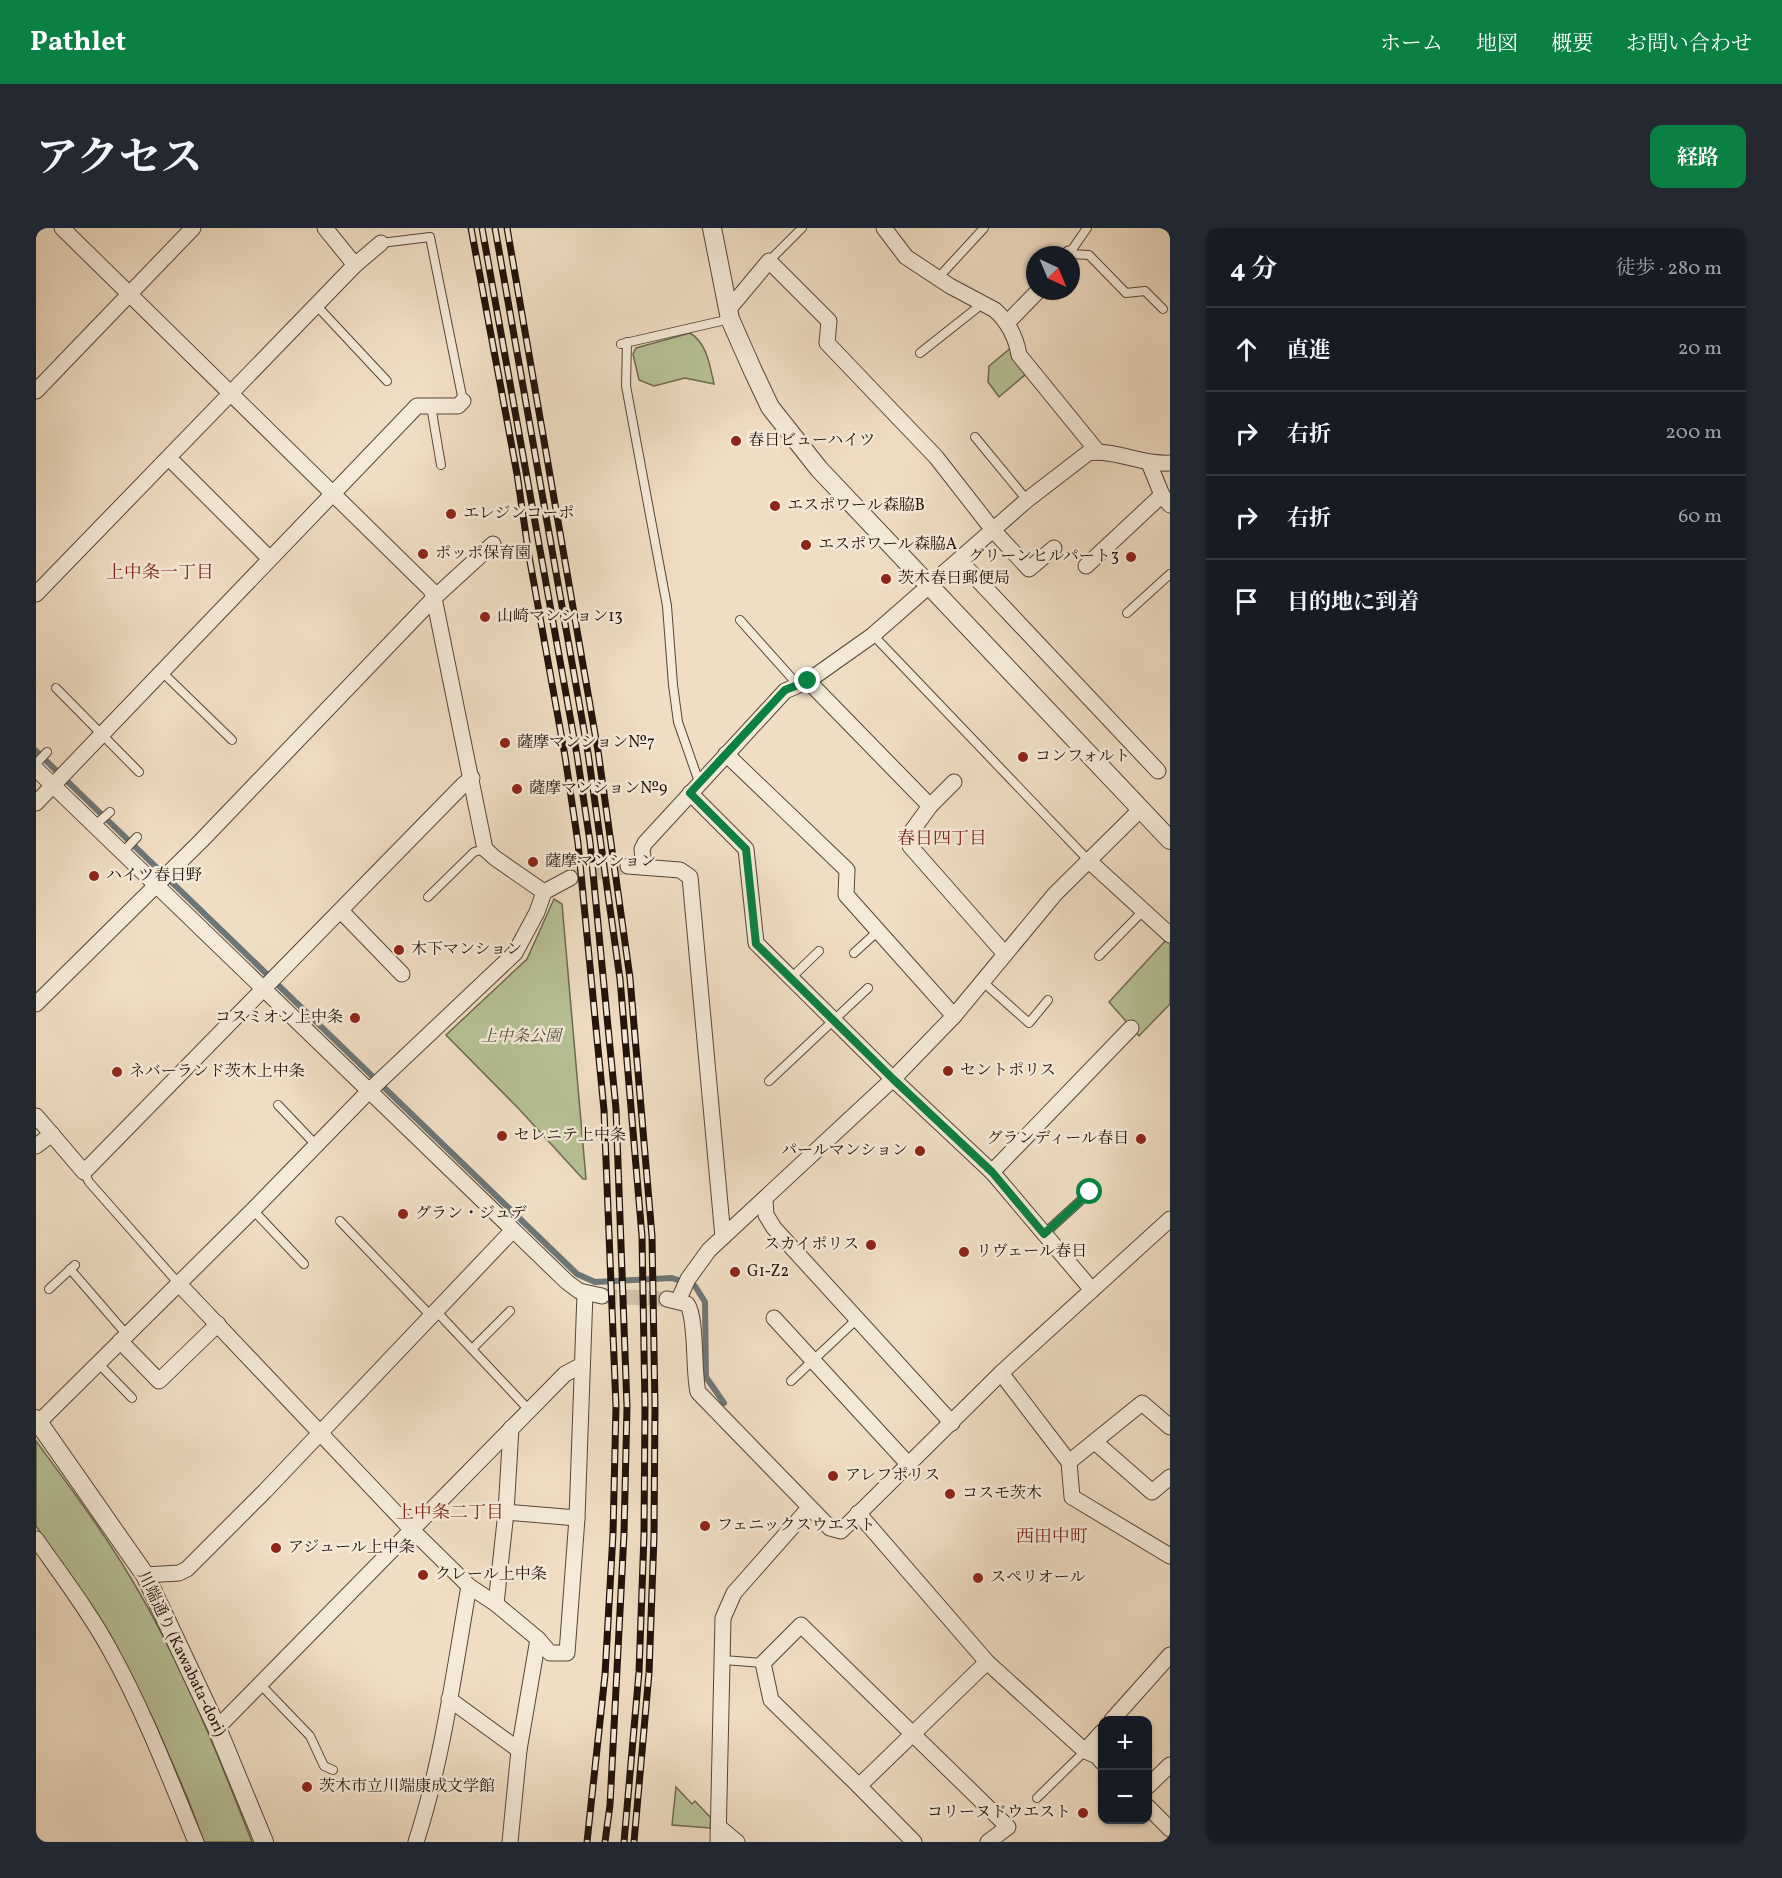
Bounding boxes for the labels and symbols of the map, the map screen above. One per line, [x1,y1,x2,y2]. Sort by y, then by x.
north arrow [1026,246,1080,300]
place label: 春日ビューハイツ [748,430,875,452]
marker: 春日ビューハイツ [729,434,743,448]
place label: エスポワール森脇B [787,495,925,517]
marker: エスポワール森脇B [768,499,782,513]
place label: エレジンコーポ [463,503,574,525]
marker: エレジンコーポ [444,507,458,521]
place label: エスポワール森脇A [818,534,957,556]
marker: エスポワール森脇A [799,538,813,552]
place label: ポッポ保育園 [435,543,531,565]
place label: グリーンヒルパート3 [968,546,1119,568]
marker: ポッポ保育園 [416,547,430,561]
marker: グリーンヒルパート3 [1124,550,1138,564]
district label: 上中条一丁目 [106,561,214,586]
place label: 茨木春日郵便局 [898,568,1010,590]
marker: 茨木春日郵便局 [879,572,893,586]
place label: 山崎マンション13 [497,606,623,628]
marker: 山崎マンション13 [478,610,492,624]
route end [794,667,820,693]
place label: 薩摩マンション№7 [517,732,655,754]
marker: 薩摩マンション№7 [498,736,512,750]
place label: コンフォルト [1035,746,1130,768]
marker: コンフォルト [1016,750,1030,764]
place label: 薩摩マンション№9 [529,778,667,800]
marker: 薩摩マンション№9 [510,782,524,796]
district label: 春日四丁目 [897,827,987,852]
place label: 薩摩マンション [545,851,656,873]
marker: 薩摩マンション [526,855,540,869]
place label: ハイツ春日野 [106,865,202,887]
marker: ハイツ春日野 [87,869,101,883]
place label: 木下マンション [411,939,522,961]
marker: 木下マンション [392,943,406,957]
place label: コスミオン上中条 [215,1007,343,1029]
marker: コスミオン上中条 [348,1011,362,1025]
park label: 上中条公園 [481,1026,564,1048]
place label: セントポリス [960,1060,1056,1082]
place label: ネバーランド茨木上中条 [129,1061,305,1083]
marker: セントポリス [941,1064,955,1078]
marker: ネバーランド茨木上中条 [110,1065,124,1079]
place label: セレニテ上中条 [514,1125,626,1147]
place label: グランディール春日 [987,1128,1129,1150]
marker: セレニテ上中条 [495,1129,509,1143]
marker: グランディール春日 [1134,1132,1148,1146]
place label: パールマンション [781,1140,908,1162]
marker: パールマンション [913,1144,927,1158]
route start [1076,1178,1102,1204]
place label: グラン・ジュデ [415,1203,527,1225]
marker: グラン・ジュデ [396,1207,410,1221]
place label: スカイポリス [764,1234,859,1256]
marker: スカイポリス [864,1238,878,1252]
place label: リヴェール春日 [976,1241,1087,1263]
marker: リヴェール春日 [957,1245,971,1259]
place label: G1-Z2 [747,1261,789,1283]
marker: G1-Z2 [728,1265,742,1279]
place label: アレフポリス [845,1465,940,1487]
marker: アレフポリス [826,1469,840,1483]
place label: コスモ茨木 [962,1483,1042,1505]
marker: コスモ茨木 [943,1487,957,1501]
district label: 上中条二丁目 [396,1501,504,1526]
place label: フェニックスウエスト [717,1515,875,1537]
marker: フェニックスウエスト [698,1519,712,1533]
district label: 西田中町 [1016,1525,1088,1550]
place label: アジュール上中条 [288,1537,415,1559]
marker: アジュール上中条 [269,1541,283,1555]
place label: クレール上中条 [435,1564,547,1586]
place label: スペリオール [990,1567,1086,1589]
street label: 川端通り (Kawabata-dori) [131,1568,231,1740]
marker: クレール上中条 [416,1568,430,1582]
marker: スペリオール [971,1571,985,1585]
place label: 茨木市立川端康成文学館 [319,1776,495,1798]
marker: 茨木市立川端康成文学館 [300,1780,314,1794]
place label: コリーヌドウエスト [927,1802,1071,1824]
marker: コリーヌドウエスト [1076,1806,1090,1820]

